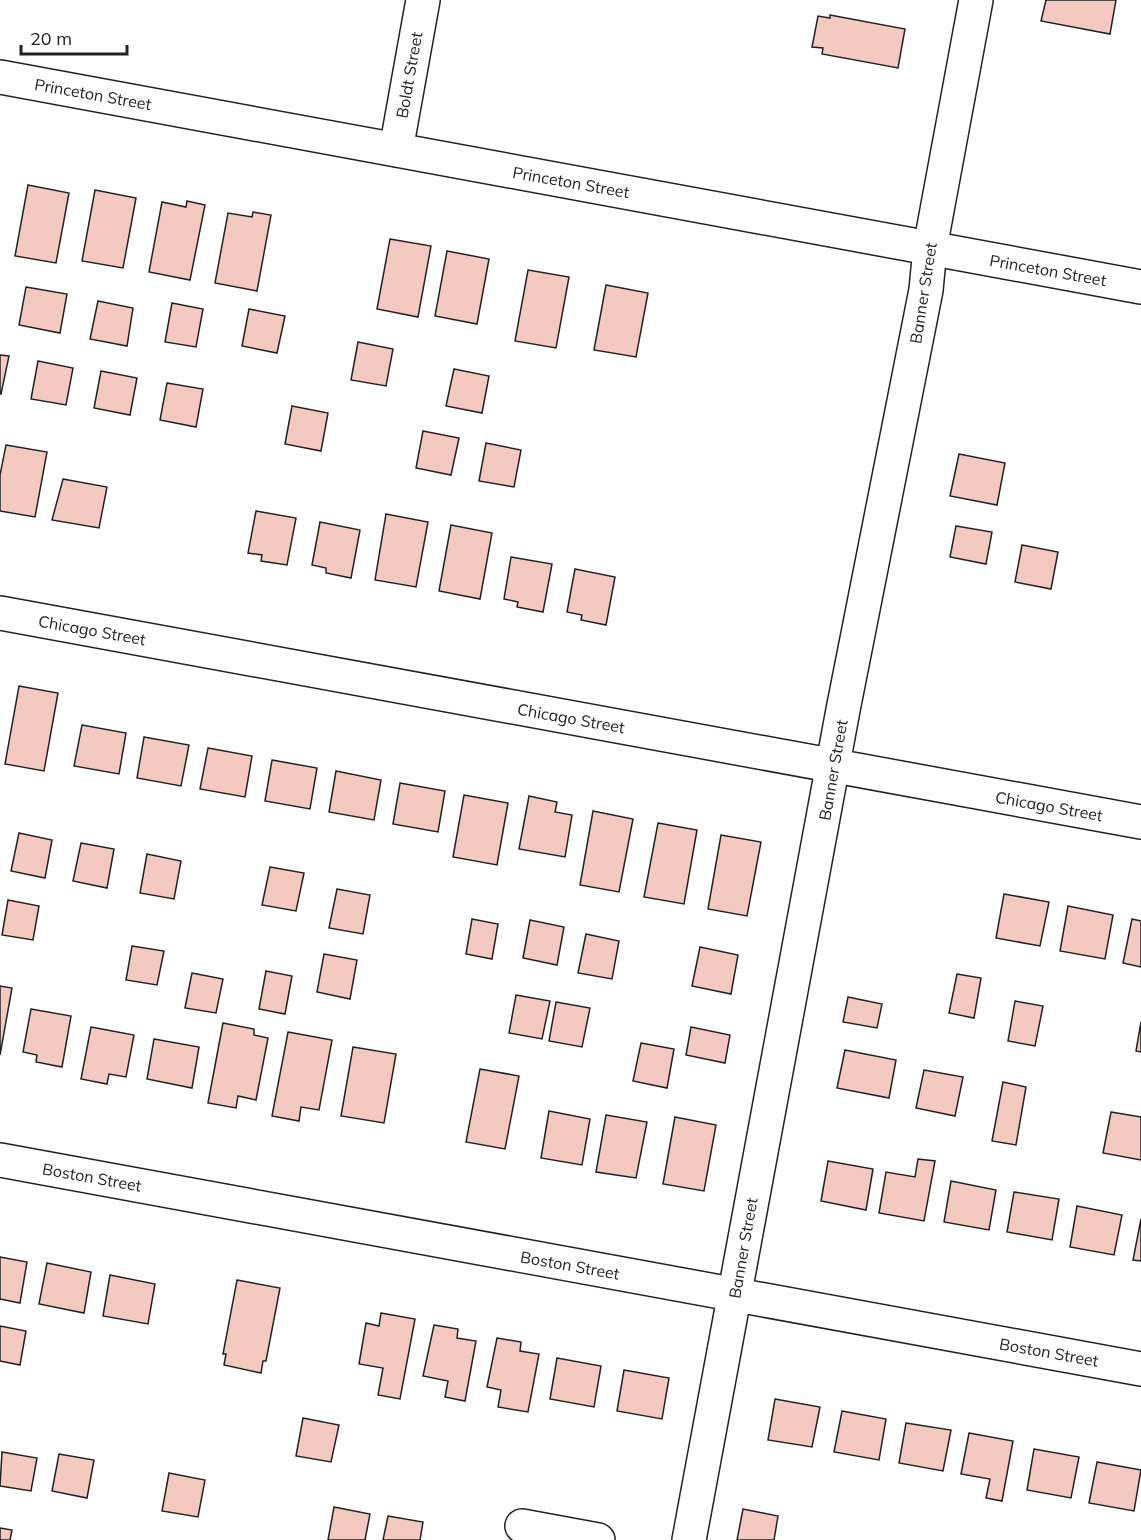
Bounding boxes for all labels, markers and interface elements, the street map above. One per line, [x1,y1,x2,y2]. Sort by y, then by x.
scale bar [21,18,128,56]
text: 20 m [30,27,72,50]
street label: Boldt Street [392,30,427,120]
street label: Princeton Street [33,74,153,114]
street label: Princeton Street [511,162,631,202]
street label: Banner Street [905,241,941,345]
street label: Princeton Street [988,250,1108,290]
street label: Chicago Street [37,611,148,649]
street label: Chicago Street [516,699,627,737]
street label: Banner Street [814,718,852,822]
street label: Chicago Street [994,787,1105,825]
street label: Boston Street [41,1158,144,1196]
street label: Banner Street [724,1196,762,1300]
street label: Boston Street [519,1246,622,1284]
street label: Boston Street [998,1333,1101,1371]

